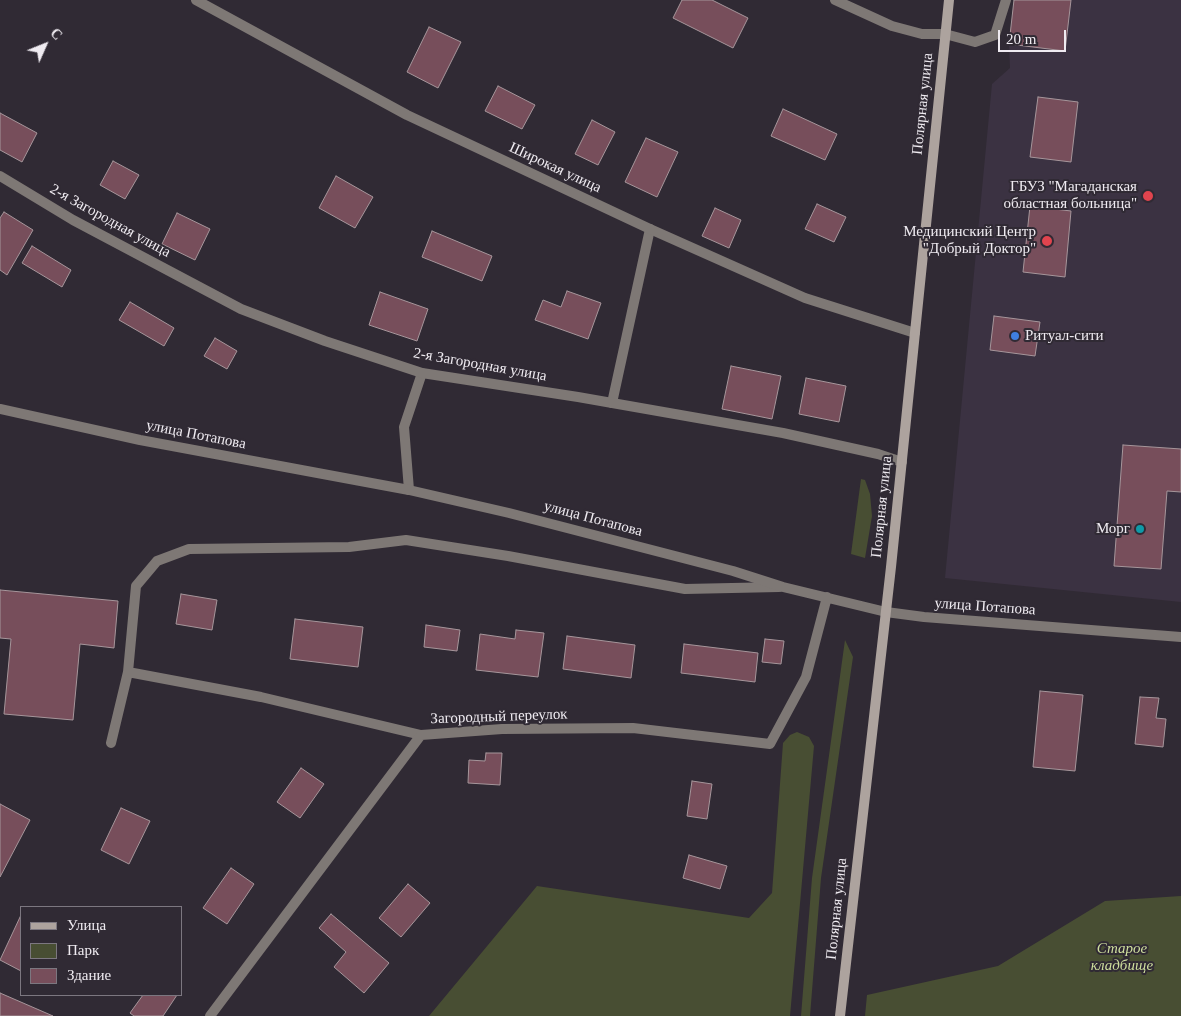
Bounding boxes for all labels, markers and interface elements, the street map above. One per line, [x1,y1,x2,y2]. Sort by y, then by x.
north arrow [20,20,70,70]
scale bar [1001,20,1068,52]
text: С [47,25,65,43]
text: 20 m [1006,31,1036,47]
street label: Полярная улица [909,52,937,156]
street label: Широкая улица [506,139,604,197]
place label: ГБУЗ "Магаданская областная больница" [1003,178,1137,213]
street label: 2-я Загородная улица [47,180,173,262]
marker: ГБУЗ "Магаданская областная больница" [1141,189,1155,203]
place label: Медицинский Центр "Добрый Доктор" [903,223,1036,258]
marker: Медицинский Центр "Добрый Доктор" [1040,234,1054,248]
place label: Ритуал-сити [1025,327,1104,345]
marker: Ритуал-сити [1009,330,1021,342]
street label: 2-я Загородная улица [412,344,548,386]
street label: улица Потапова [145,417,247,453]
street label: Полярная улица [868,455,896,559]
street label: улица Потапова [542,497,644,541]
place label: Морг [1096,520,1130,538]
marker: Морг [1134,523,1146,535]
street label: улица Потапова [934,594,1036,620]
street label: Загородный переулок [430,706,568,728]
street label: Полярная улица [823,857,851,961]
legend [20,906,182,996]
text: Улица [67,917,106,933]
park label: Старое кладбище [1091,940,1153,975]
text: Парк [67,942,99,958]
text: Здание [67,967,111,983]

